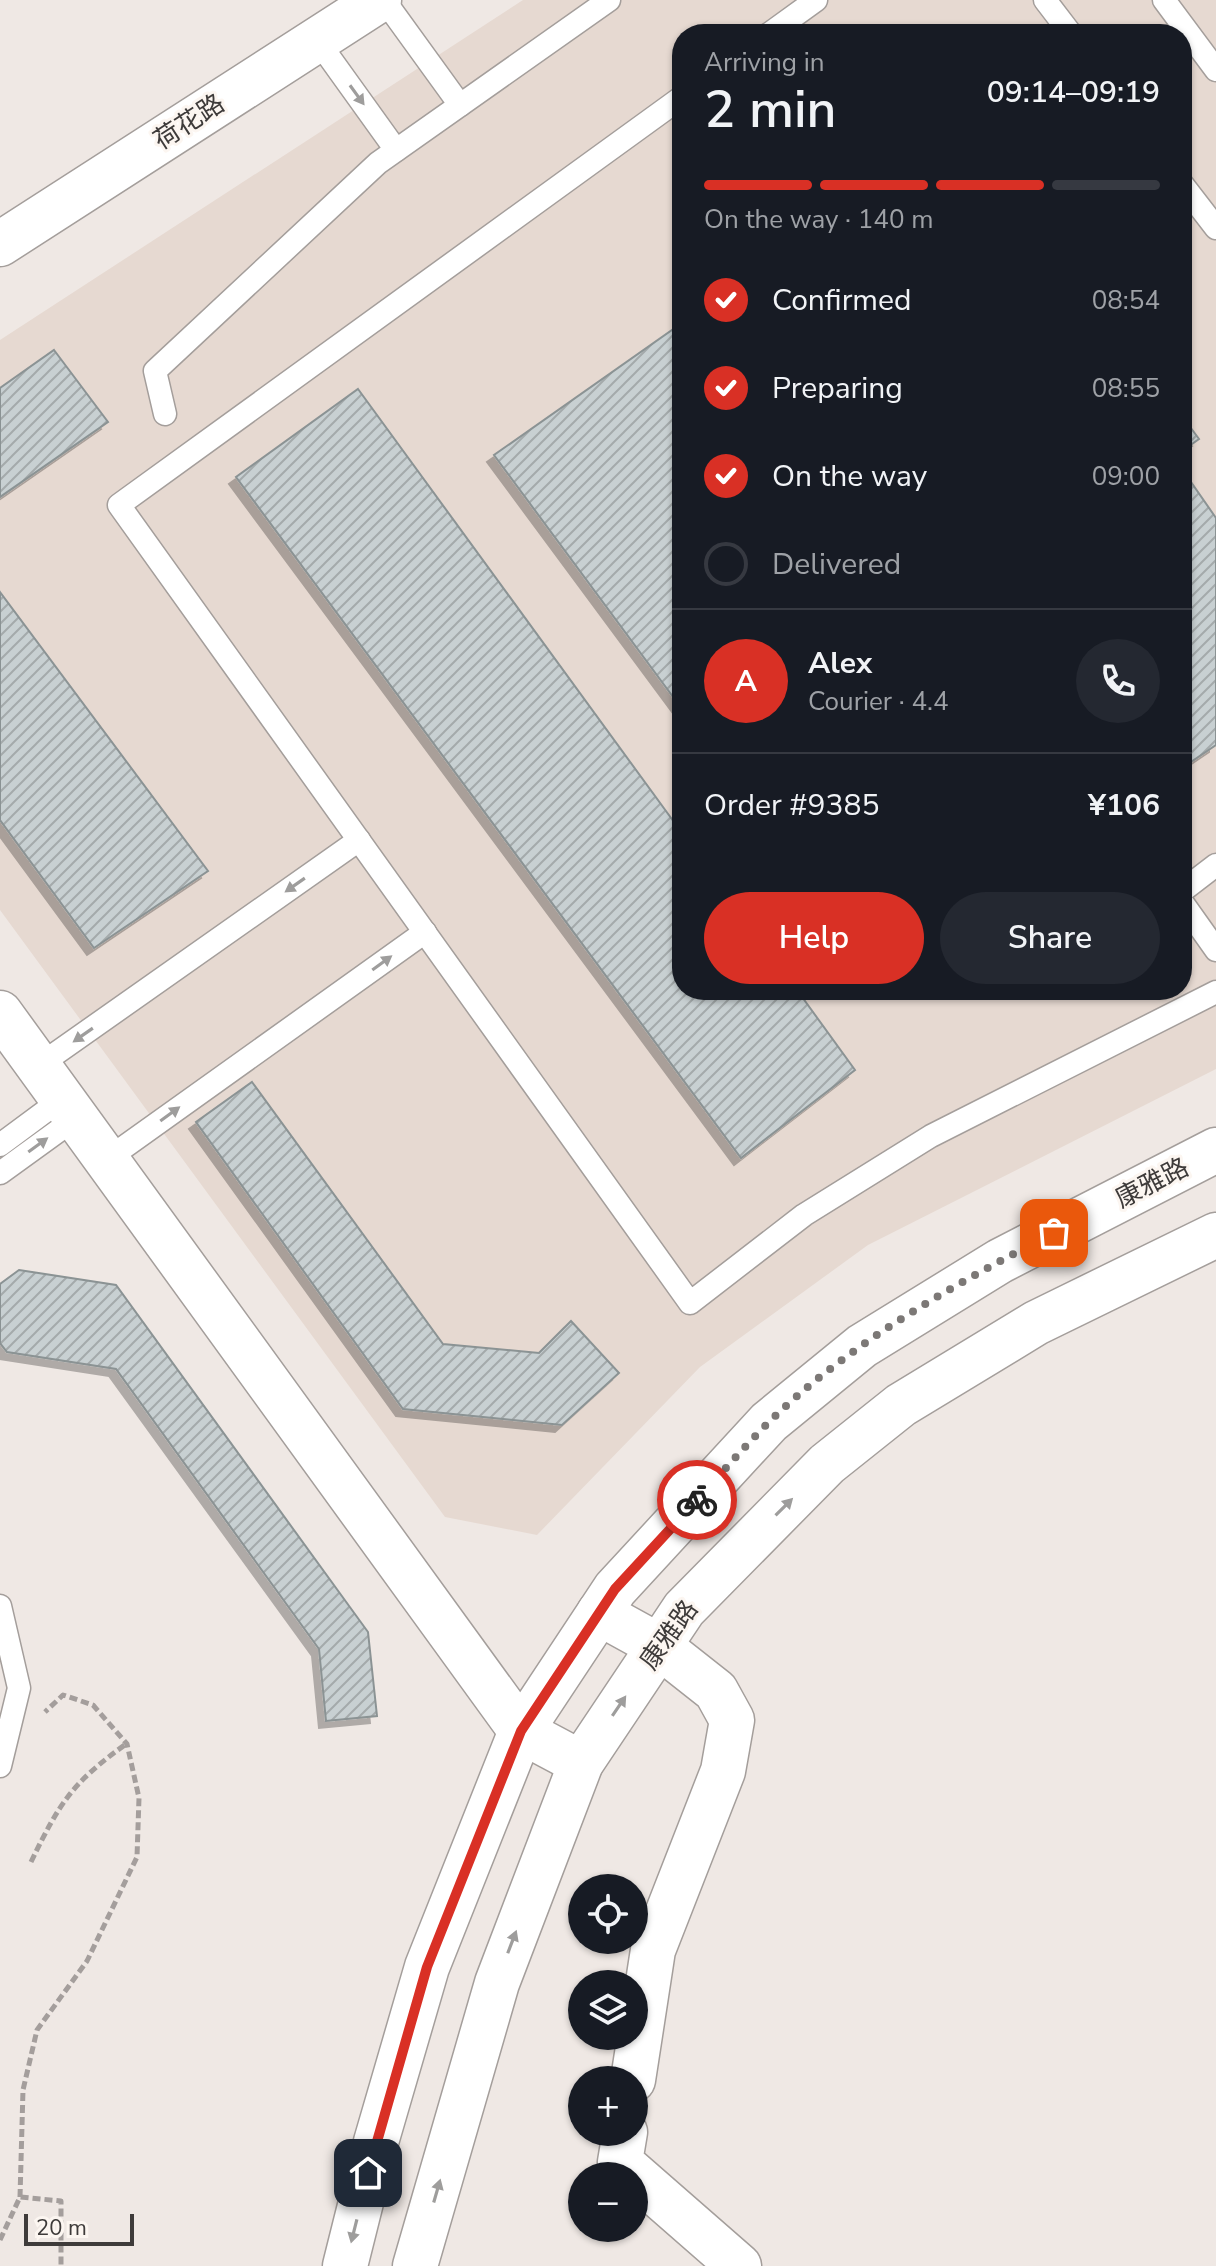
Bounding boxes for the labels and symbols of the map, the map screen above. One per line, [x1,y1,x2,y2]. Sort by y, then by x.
one-way arrow [348,85,364,105]
street label: 荷花路 [147,86,231,158]
one-way arrow [285,877,306,892]
one-way arrow [371,956,392,971]
one-way arrow [72,1027,93,1042]
one-way arrow [159,1106,181,1122]
one-way arrow [27,1137,49,1153]
street label: 康雅路 [1109,1150,1195,1216]
pin [1020,1199,1088,1267]
courier [657,1460,737,1540]
one-way arrow [774,1498,793,1517]
street label: 康雅路 [632,1593,706,1677]
one-way arrow [611,1696,626,1717]
one-way arrow [506,1930,519,1954]
pin [334,2139,402,2207]
one-way arrow [431,2179,444,2203]
scale bar [24,2210,134,2246]
one-way arrow [347,2218,359,2243]

